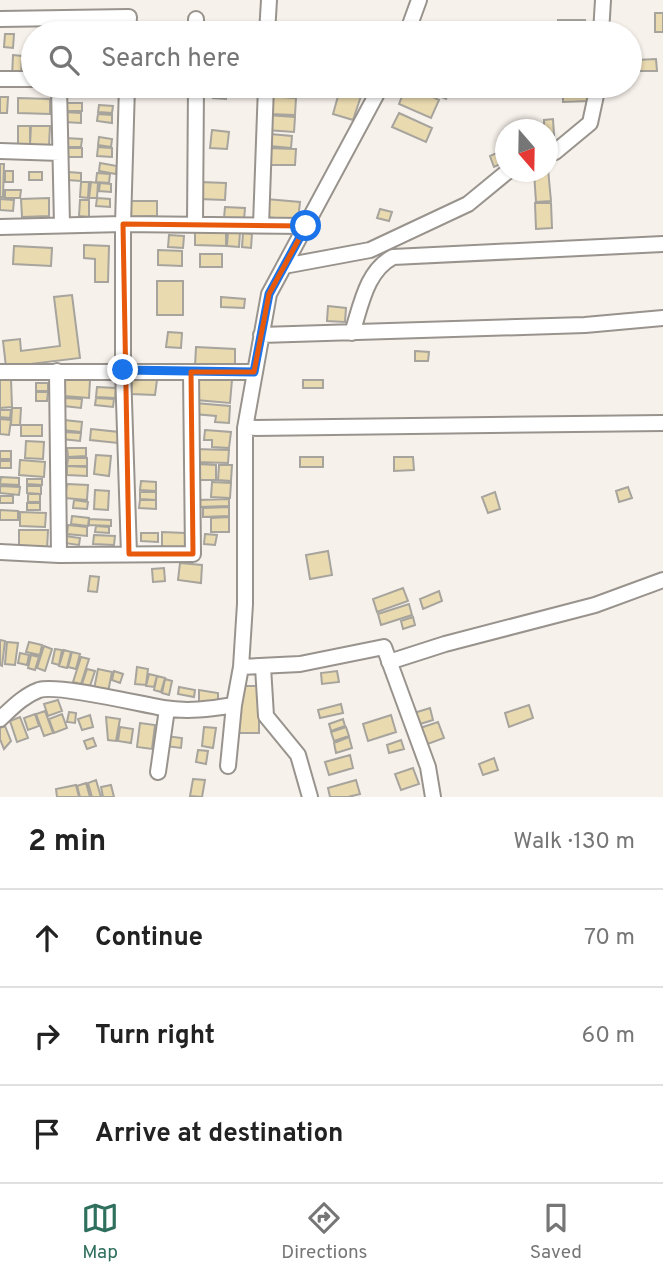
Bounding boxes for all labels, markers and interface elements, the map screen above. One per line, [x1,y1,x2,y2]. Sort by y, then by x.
search box [21,21,642,98]
icon: search [45,41,83,79]
text: Search here [101,43,240,76]
north arrow [495,119,558,182]
route start [290,210,321,241]
route end [107,354,138,385]
text: 2 min [28,824,106,861]
text: Walk · 130 m [513,828,635,857]
icon: ahead [28,919,66,957]
text: Continue [95,922,203,955]
text: 70 m [584,924,635,953]
icon: right [28,1017,66,1055]
text: Turn right [95,1020,215,1053]
text: 60 m [582,1022,635,1051]
icon: arrive [28,1115,66,1153]
text: Arrive at destination [95,1118,343,1151]
tab: Map [81,1199,119,1265]
tab: Directions [281,1199,368,1265]
tab: Saved [530,1199,582,1265]

